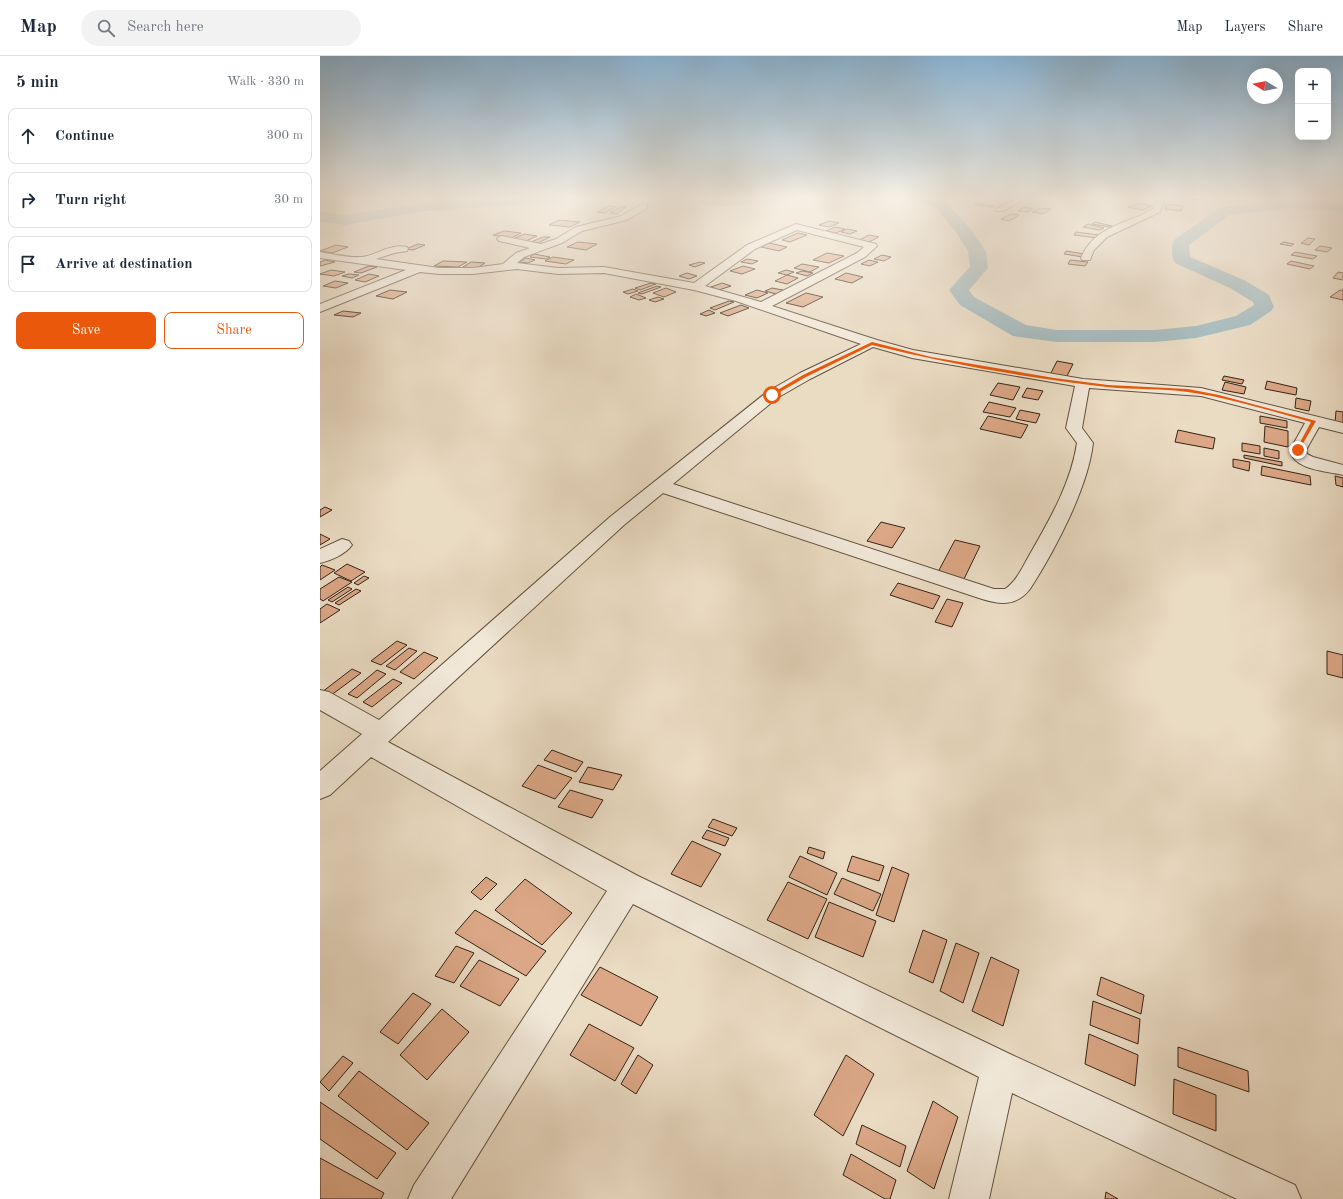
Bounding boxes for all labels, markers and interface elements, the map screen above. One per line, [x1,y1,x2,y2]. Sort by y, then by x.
search box [81,10,361,46]
icon: search [95,17,117,39]
text: Map [20,18,57,37]
text: Search here [127,20,204,35]
text: Map [1177,20,1203,34]
text: Layers [1225,20,1266,34]
text: Share [1288,20,1323,34]
north arrow [1247,68,1283,104]
map controls [1295,68,1331,140]
button: + [1295,68,1331,104]
text: 5 min [16,74,59,91]
text: Walk · 330 m [227,75,304,88]
button: − [1295,104,1331,140]
icon: ahead [17,125,39,147]
text: Continue [55,129,114,144]
text: 300 m [266,129,303,142]
icon: right [17,189,39,211]
text: Turn right [55,193,126,208]
text: 30 m [274,193,303,206]
icon: arrive [17,253,39,275]
text: Arrive at destination [55,257,193,272]
button: Save [16,312,156,349]
button: Share [164,312,304,349]
route start [763,386,781,404]
route end [1289,441,1307,459]

